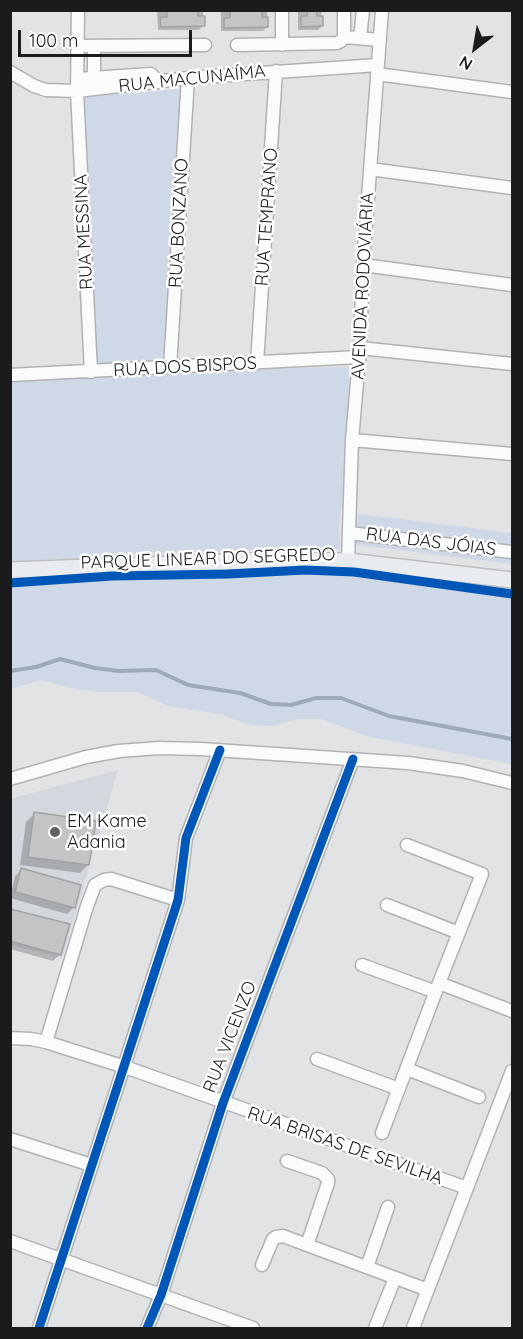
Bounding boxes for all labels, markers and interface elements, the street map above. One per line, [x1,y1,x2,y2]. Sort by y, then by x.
scale bar [21,18,195,56]
north arrow [445,18,505,78]
text: 100 m [29,29,78,52]
text: N [456,52,476,75]
street label: RUA MACUNAÍMA [117,61,267,97]
street label: RUA TEMPRANO [251,147,283,287]
street label: RUA BONZANO [165,158,193,288]
street label: RUA MESSINA [70,174,98,290]
street label: AVENIDA RODOVIÁRIA [347,192,379,380]
street label: RUA DOS BISPOS [113,352,257,382]
street label: RUA DAS JÓIAS [365,523,497,561]
street label: PARQUE LINEAR DO SEGREDO [80,544,336,574]
place label: EM Kame Adania [67,811,147,854]
marker: EM Kame Adania [48,825,62,839]
street label: RUA VICENZO [199,978,261,1096]
street label: RUA BRISAS DE SEVILHA [244,1102,446,1190]

